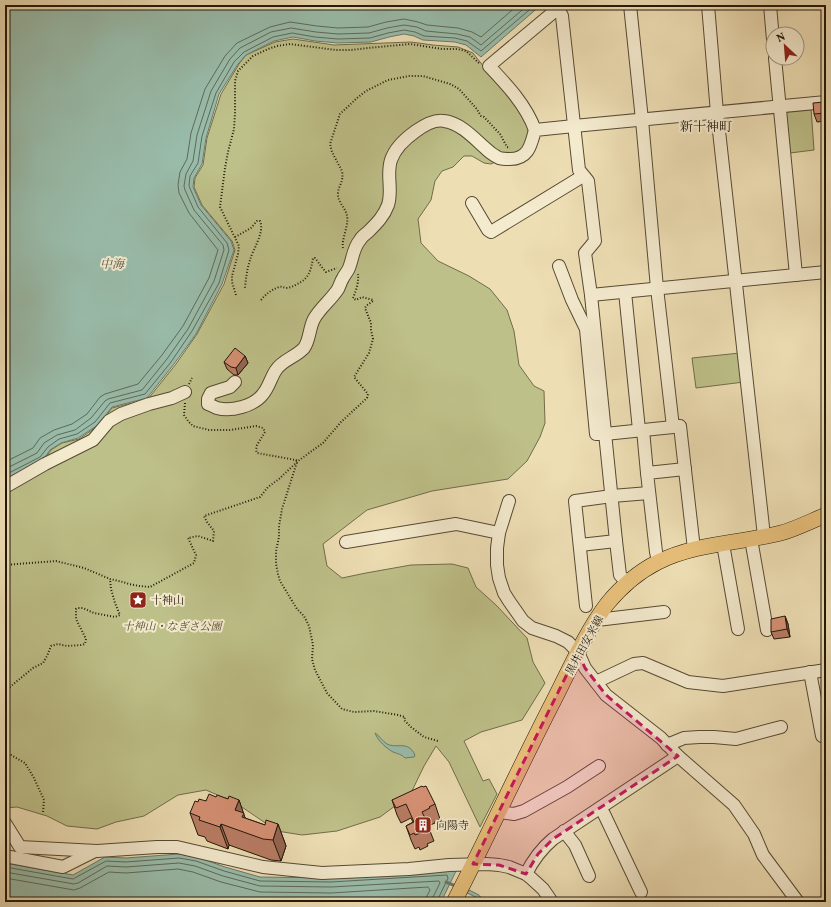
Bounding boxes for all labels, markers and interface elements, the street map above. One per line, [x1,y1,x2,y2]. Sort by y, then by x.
north arrow [765,26,805,66]
text: N [774,30,788,47]
district label: 新十神町 [680,119,732,137]
water label: 中海 [100,257,126,273]
place icon: 十神山 [128,590,148,610]
place label: 十神山 [151,594,184,609]
street label: 黒井田安来線 [563,613,608,678]
park label: 十神山・なぎさ公園 [123,620,223,635]
building icon: 向陽寺 [413,815,433,835]
place label: 向陽寺 [436,819,469,834]

